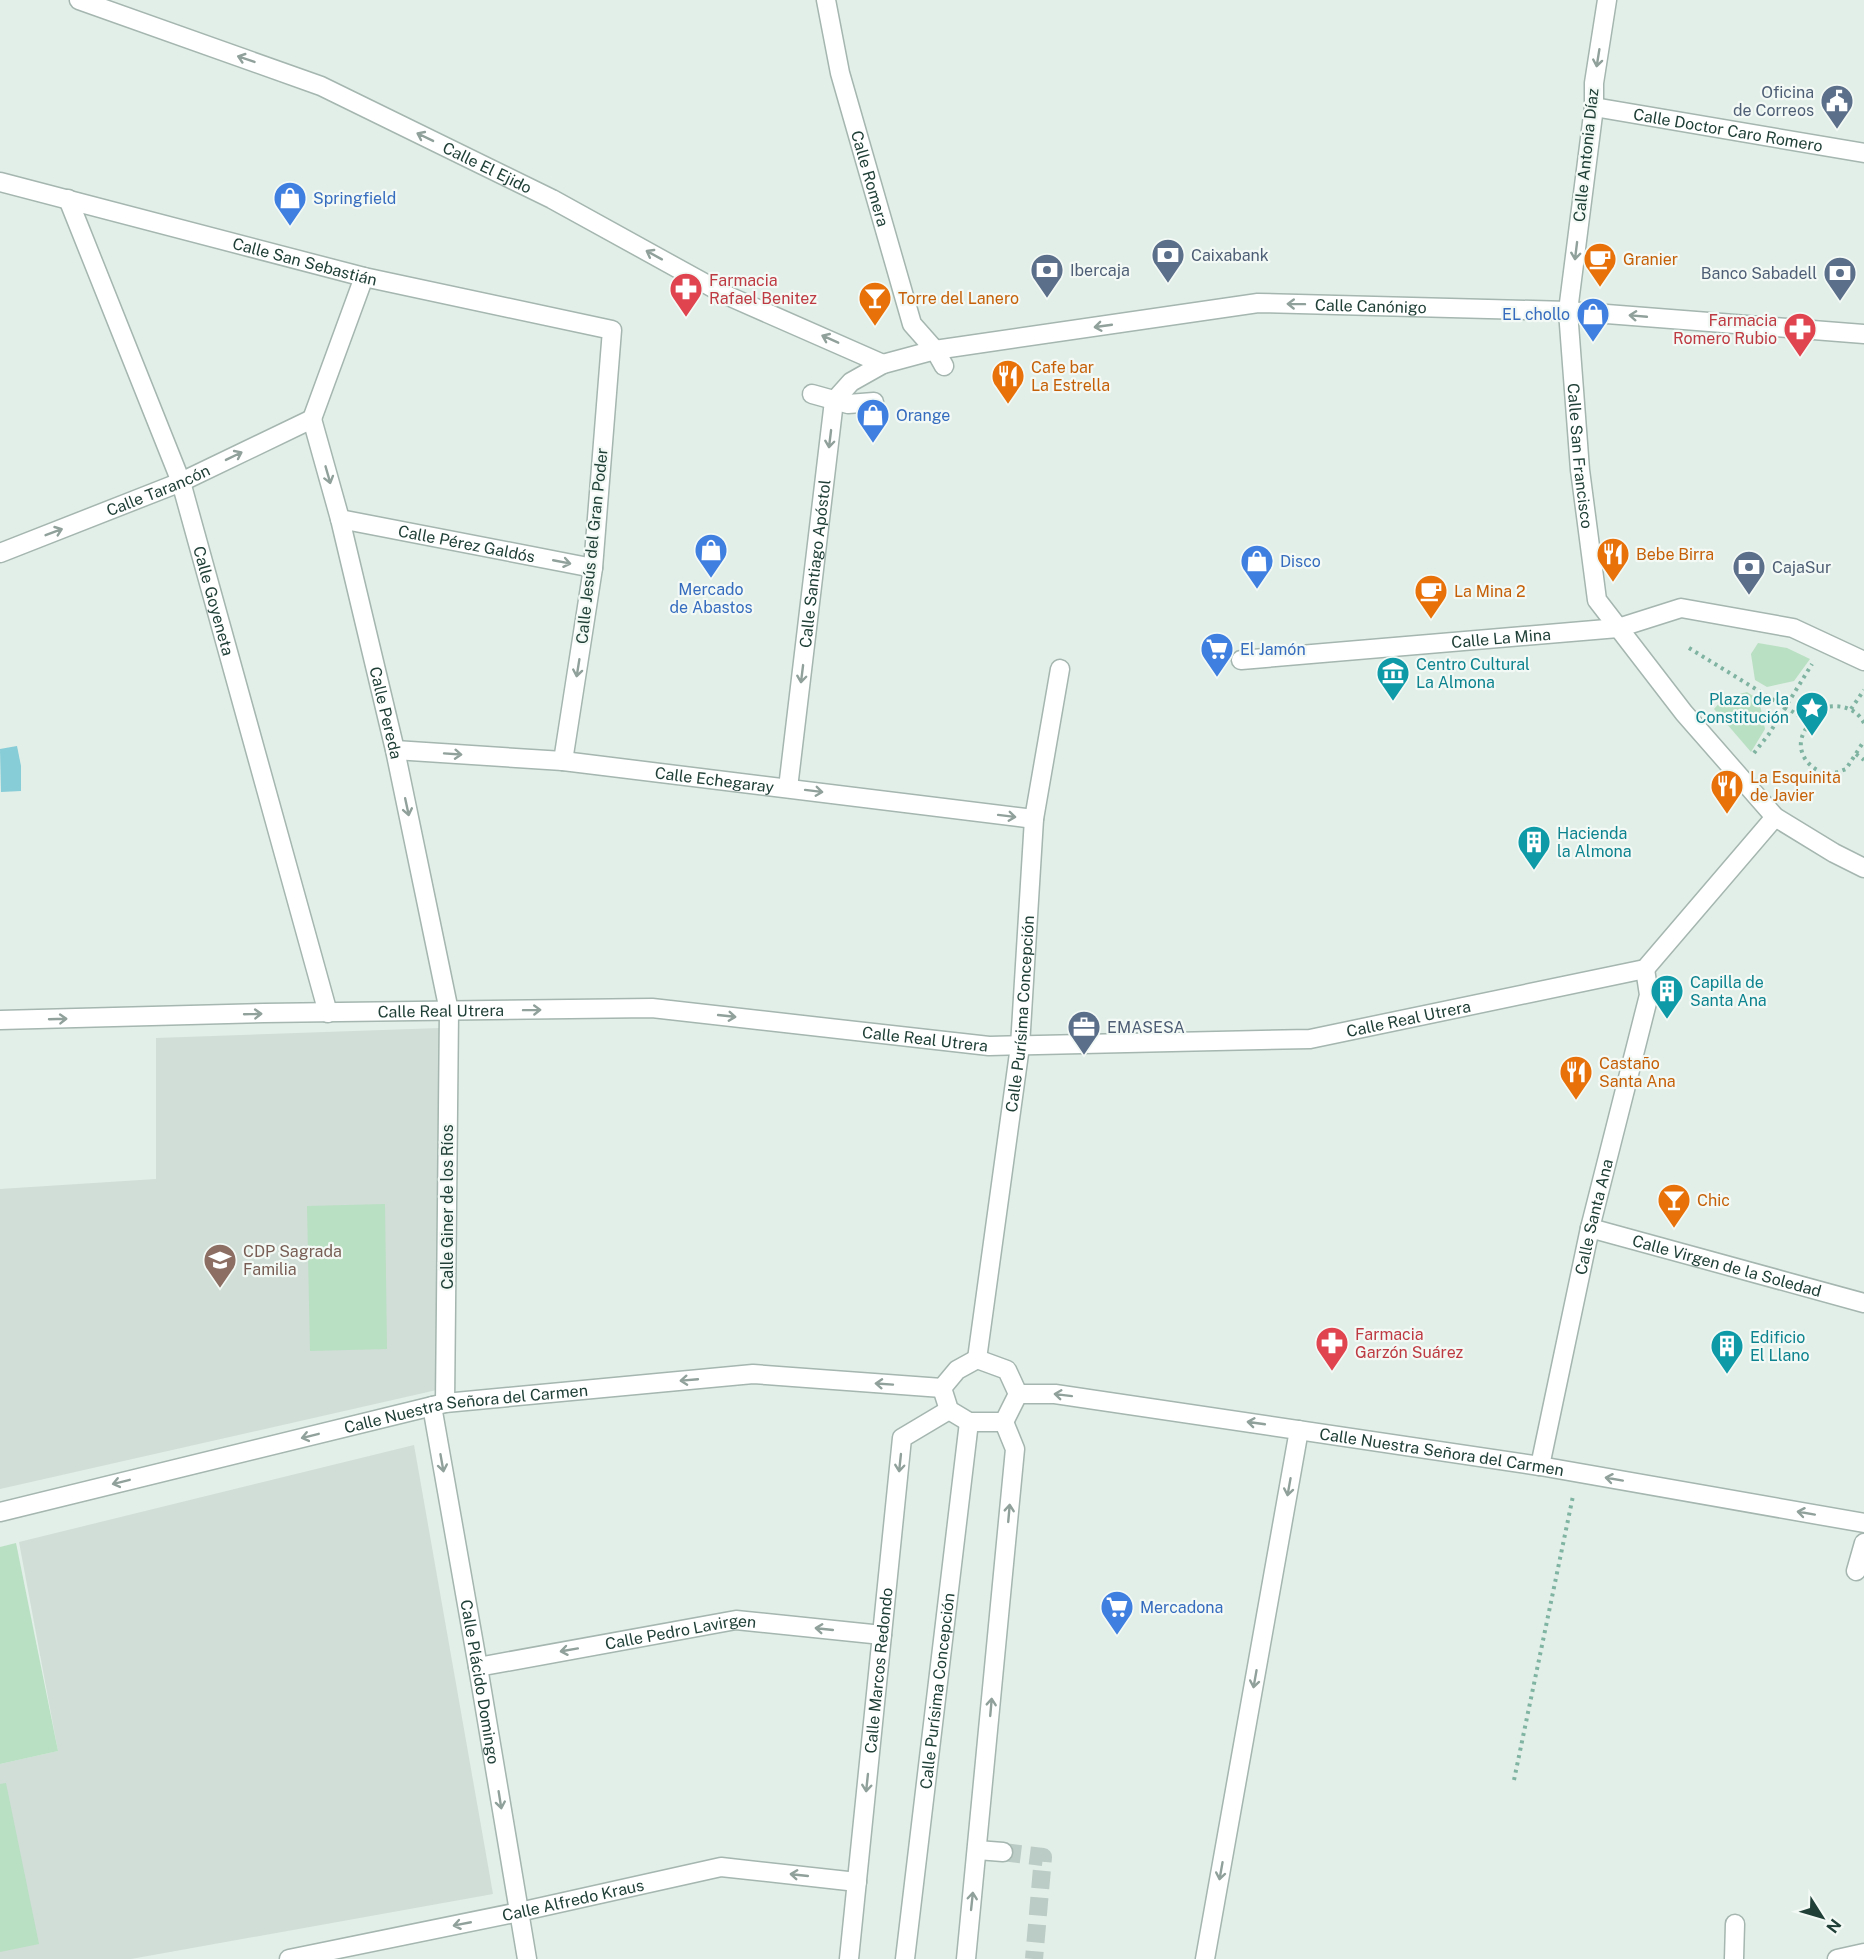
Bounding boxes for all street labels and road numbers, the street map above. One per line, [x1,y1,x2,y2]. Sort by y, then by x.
street label: Calle Antonia Díaz [1570,87,1603,223]
street label: Calle Doctor Caro Romero [1632,104,1824,155]
street label: Calle Romera [847,128,893,229]
street label: Calle El Ejido [440,138,535,197]
street label: Calle San Sebastián [231,234,379,289]
street label: Calle Canónigo [1315,295,1427,317]
street label: Calle San Francisco [1564,382,1597,530]
street label: Calle Jesús del Gran Poder [572,447,612,645]
street label: Calle Tarancón [104,460,213,520]
street label: Calle Santiago Apóstol [795,478,834,649]
street label: Calle Pérez Galdós [397,521,537,566]
street label: Calle Goyeneta [190,544,238,658]
street label: Calle La Mina [1451,624,1552,652]
street label: Calle Pereda [366,665,406,761]
street label: Calle Echegaray [654,763,776,796]
street label: Calle Purísima Concepción [1002,915,1038,1113]
street label: Calle Real Utrera [1345,996,1472,1041]
street label: Calle Real Utrera [378,1000,504,1021]
street label: Calle Real Utrera [861,1022,989,1055]
street label: Calle Giner de los Ríos [438,1124,457,1290]
street label: Calle Santa Ana [1571,1157,1617,1276]
street label: Calle Virgen de la Soledad [1630,1231,1824,1300]
street label: Calle Nuestra Señora del Carmen [342,1380,589,1437]
street label: Calle Nuestra Señora del Carmen [1318,1424,1566,1480]
street label: Calle Marcos Redondo [860,1587,896,1754]
street label: Calle Purísima Concepción [916,1592,958,1790]
street label: Calle Plácido Domingo [457,1598,504,1765]
street label: Calle Pedro Lavirgen [604,1610,757,1653]
street label: Calle Alfredo Kraus [500,1875,646,1925]

